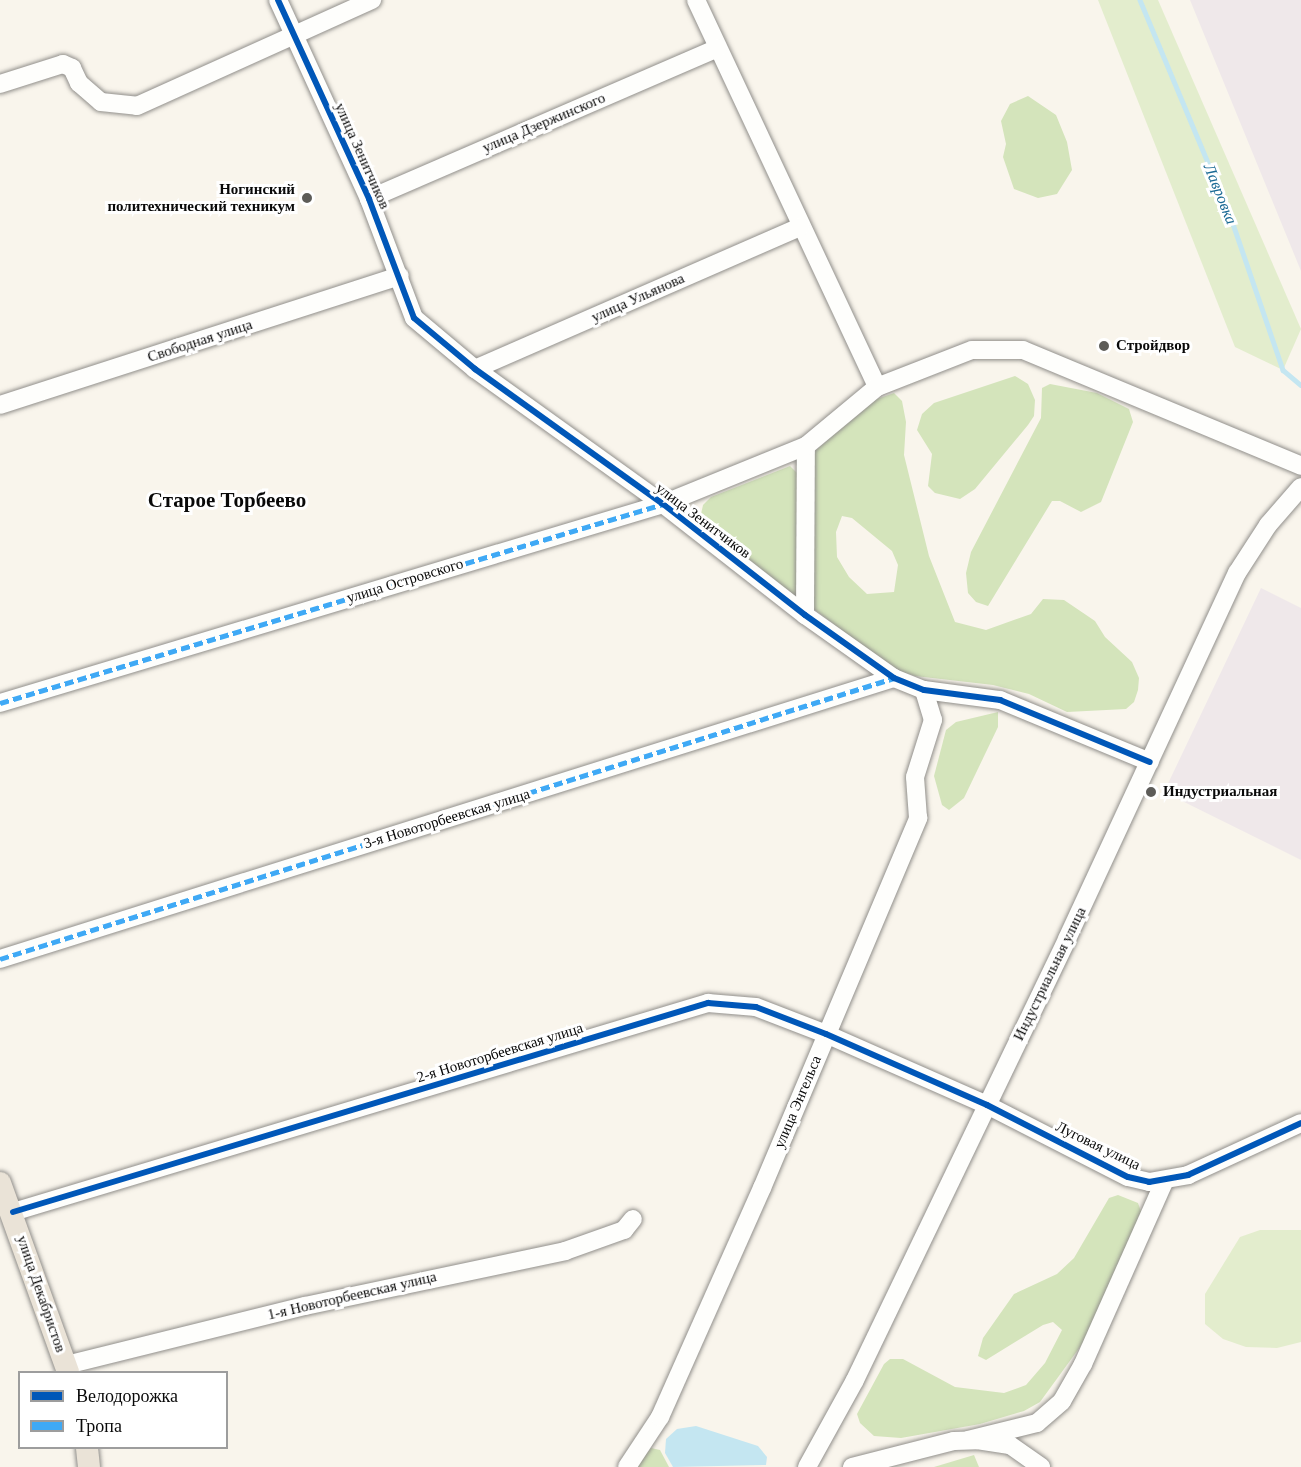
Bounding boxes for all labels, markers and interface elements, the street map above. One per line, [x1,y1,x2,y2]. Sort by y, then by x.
street label: улица Дзержинского [480,89,608,157]
street label: улица Зенитчиков [331,100,393,212]
water label: Лавровка [1199,161,1241,227]
place label: Ногинский политехнический техникум [107,180,295,215]
marker: Ногинский политехнический техникум [300,191,314,205]
street label: улица Ульянова [589,269,687,327]
street label: Свободная улица [145,316,255,366]
place label: Стройдвор [1116,337,1190,355]
marker: Стройдвор [1097,339,1111,353]
street label: улица Зенитчиков [652,479,754,563]
district label: Старое Торбеево [148,487,306,513]
street label: улица Островского [345,555,465,607]
place label: Индустриальная [1163,783,1277,801]
street label: 3-я Новоторбеевская улица [362,785,532,853]
marker: Индустриальная [1144,785,1158,799]
street label: Индустриальная улица [1010,904,1090,1044]
street label: 2-я Новоторбеевская улица [415,1019,585,1087]
street label: улица Энгельса [770,1053,826,1151]
street label: Луговая улица [1053,1118,1143,1174]
street label: улица Декабристов [13,1233,69,1355]
street label: 1-я Новоторбеевская улица [266,1268,438,1324]
legend [18,1371,228,1449]
text: Велодорожка [76,1386,178,1406]
text: Тропа [76,1416,122,1436]

